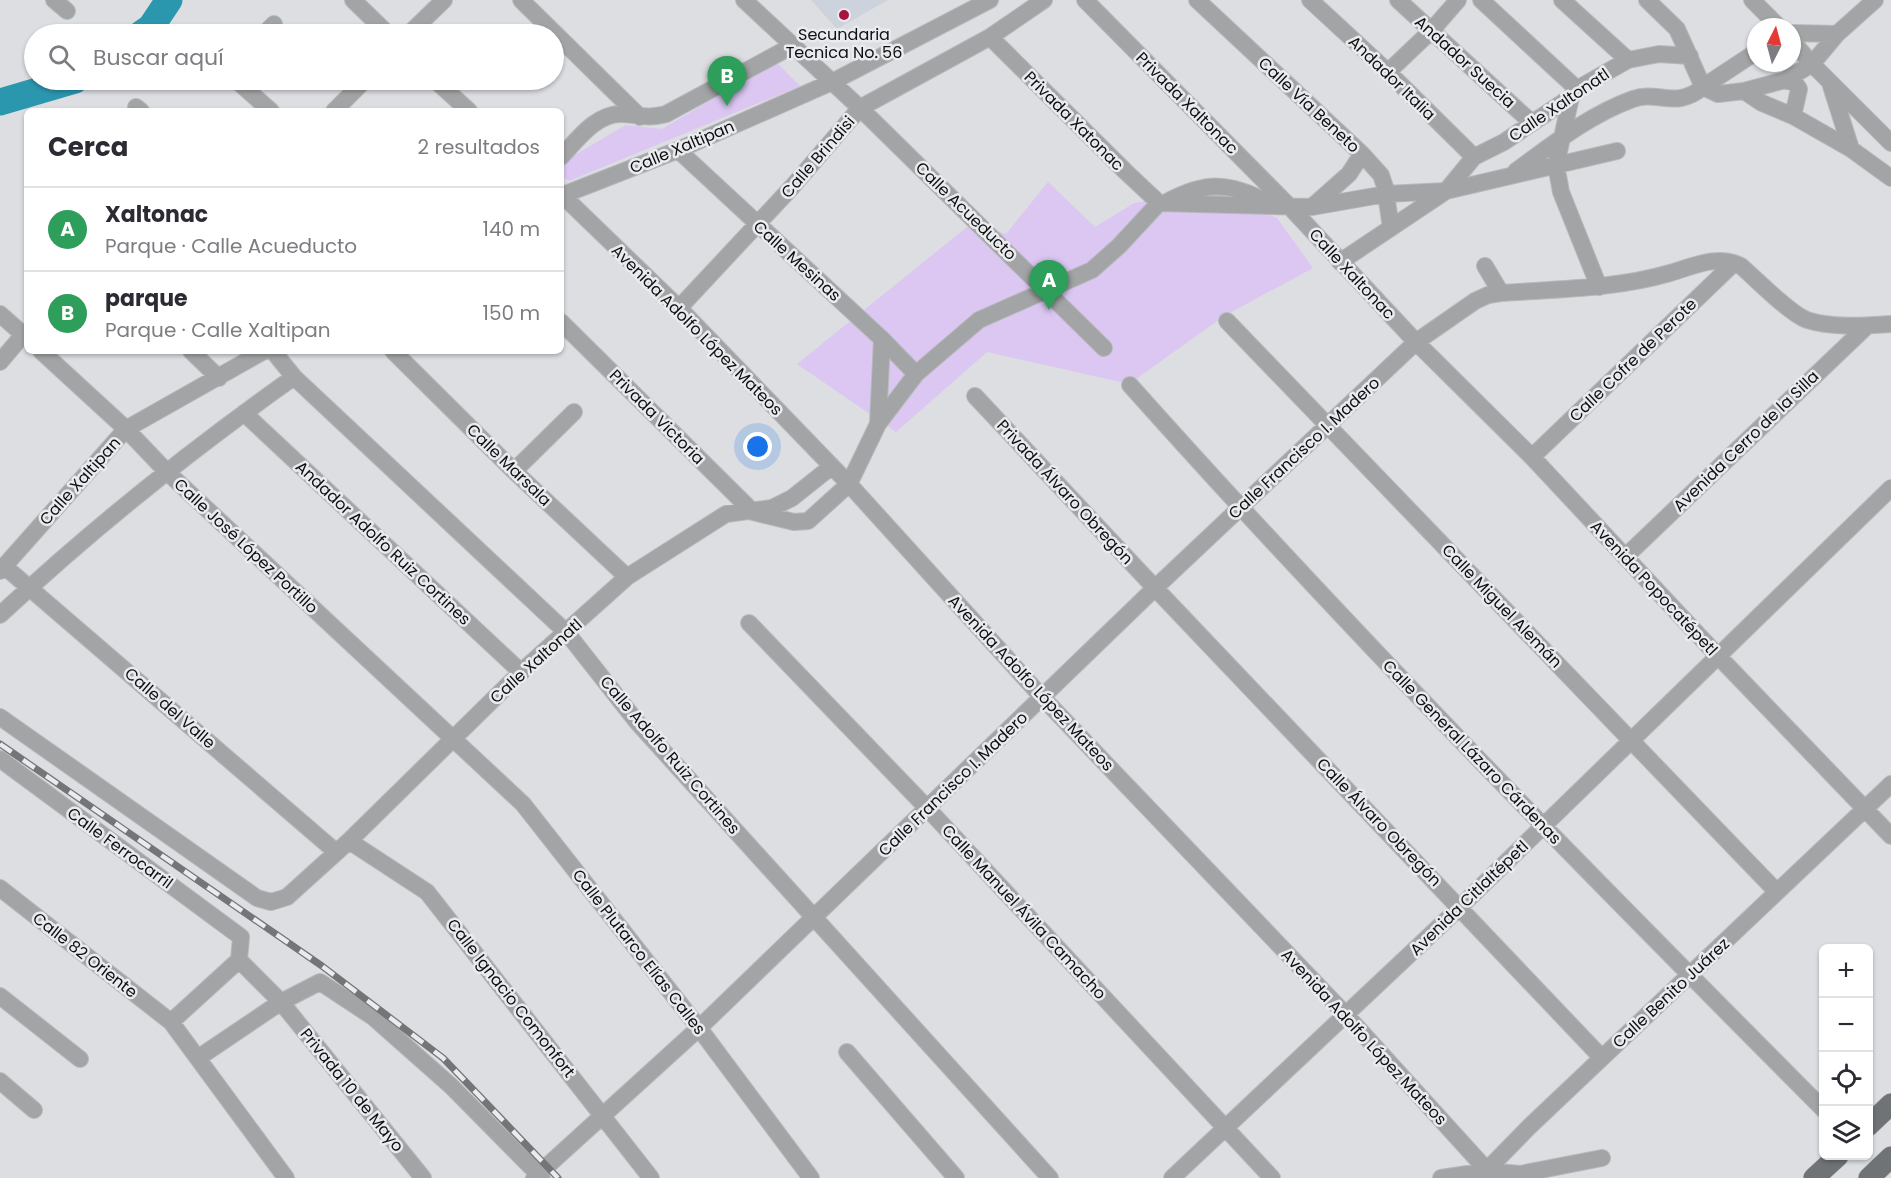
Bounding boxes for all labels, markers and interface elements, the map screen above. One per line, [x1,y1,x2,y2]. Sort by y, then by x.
marker: Secundaria Tecnica No. 56 [837,8,851,22]
street label: Andador Suecia [1410,11,1520,113]
north arrow [1747,18,1801,72]
place label: Secundaria Tecnica No. 56 [786,23,902,64]
search box [24,24,564,90]
street label: Andador Italia [1343,30,1441,126]
icon: search [45,41,78,74]
text: Buscar aquí [93,42,224,73]
street label: Privada Xaltonac [1131,47,1244,160]
street label: Calle Vía Beneto [1253,52,1365,158]
pin: B [708,57,746,106]
street label: Calle Xaltonatl [1504,63,1614,147]
street label: Privada Xatonac [1019,66,1129,176]
street label: Calle Brindisi [776,111,860,203]
street label: Calle Xaltipan [626,115,738,179]
text: Cerca [48,129,128,165]
text: 2 resultados [418,133,540,161]
street label: Calle Acueducto [910,157,1022,265]
text: Xaltonac [105,199,208,230]
text: A [60,215,75,243]
text: 140 m [483,215,540,243]
street label: Calle Mesinas [748,215,846,307]
street label: Calle Xaltonac [1304,223,1400,325]
text: Parque · Calle Acueducto [105,232,357,260]
street label: Avenida Adolfo López Mateos [606,239,788,421]
pin: A [1030,260,1068,310]
text: parque [105,283,188,314]
street label: Calle Cofre de Perote [1564,293,1702,427]
text: B [61,299,74,327]
text: 150 m [483,299,540,327]
text: Parque · Calle Xaltipan [105,316,331,344]
street label: Privada Victoria [604,364,710,470]
street label: Avenida Cerro de la Silla [1668,365,1824,517]
street label: Calle Francisco I. Madero [1223,372,1385,524]
street label: Privada Álvaro Obregón [992,415,1138,569]
street label: Calle Marsala [462,419,556,511]
street label: Calle Xaltipan [34,432,126,530]
your location [743,432,772,461]
street label: Andador Adolfo Ruiz Cortines [290,456,476,630]
street label: Calle José López Portillo [169,473,323,619]
street label: Avenida Popocatépetl [1585,515,1723,661]
street label: Calle Miguel Alemán [1437,539,1567,673]
street label: Avenida Adolfo López Mateos [943,590,1119,776]
street label: Calle Xaltonatl [485,613,587,709]
street label: Calle General Lázaro Cárdenas [1377,655,1567,849]
street label: Calle del Valle [120,662,220,754]
street label: Calle Adolfo Ruiz Cortines [595,671,745,839]
street label: Calle Francisco I. Madero [873,706,1033,862]
street label: Calle Álvaro Obregón [1311,753,1447,891]
street label: Calle Ferrocarril [62,802,178,894]
street label: Calle Manuel Ávila Camacho [937,819,1111,1005]
street label: Avenida Citlaltépetl [1405,835,1533,961]
street label: Calle Plutarco Elías Calles [567,864,711,1040]
street label: Calle 82 Oriente [28,907,142,1003]
street label: Calle Ignacio Comonfort [442,914,581,1082]
street label: Calle Benito Juárez [1608,933,1734,1053]
street label: Avenida Adolfo López Mateos [1276,944,1452,1130]
map controls [1819,944,1873,1160]
button: + [1819,944,1873,998]
button: − [1819,998,1873,1052]
street label: Privada 10 de Mayo [295,1023,409,1157]
button: locate [1819,1052,1873,1106]
button: layers [1819,1106,1873,1160]

